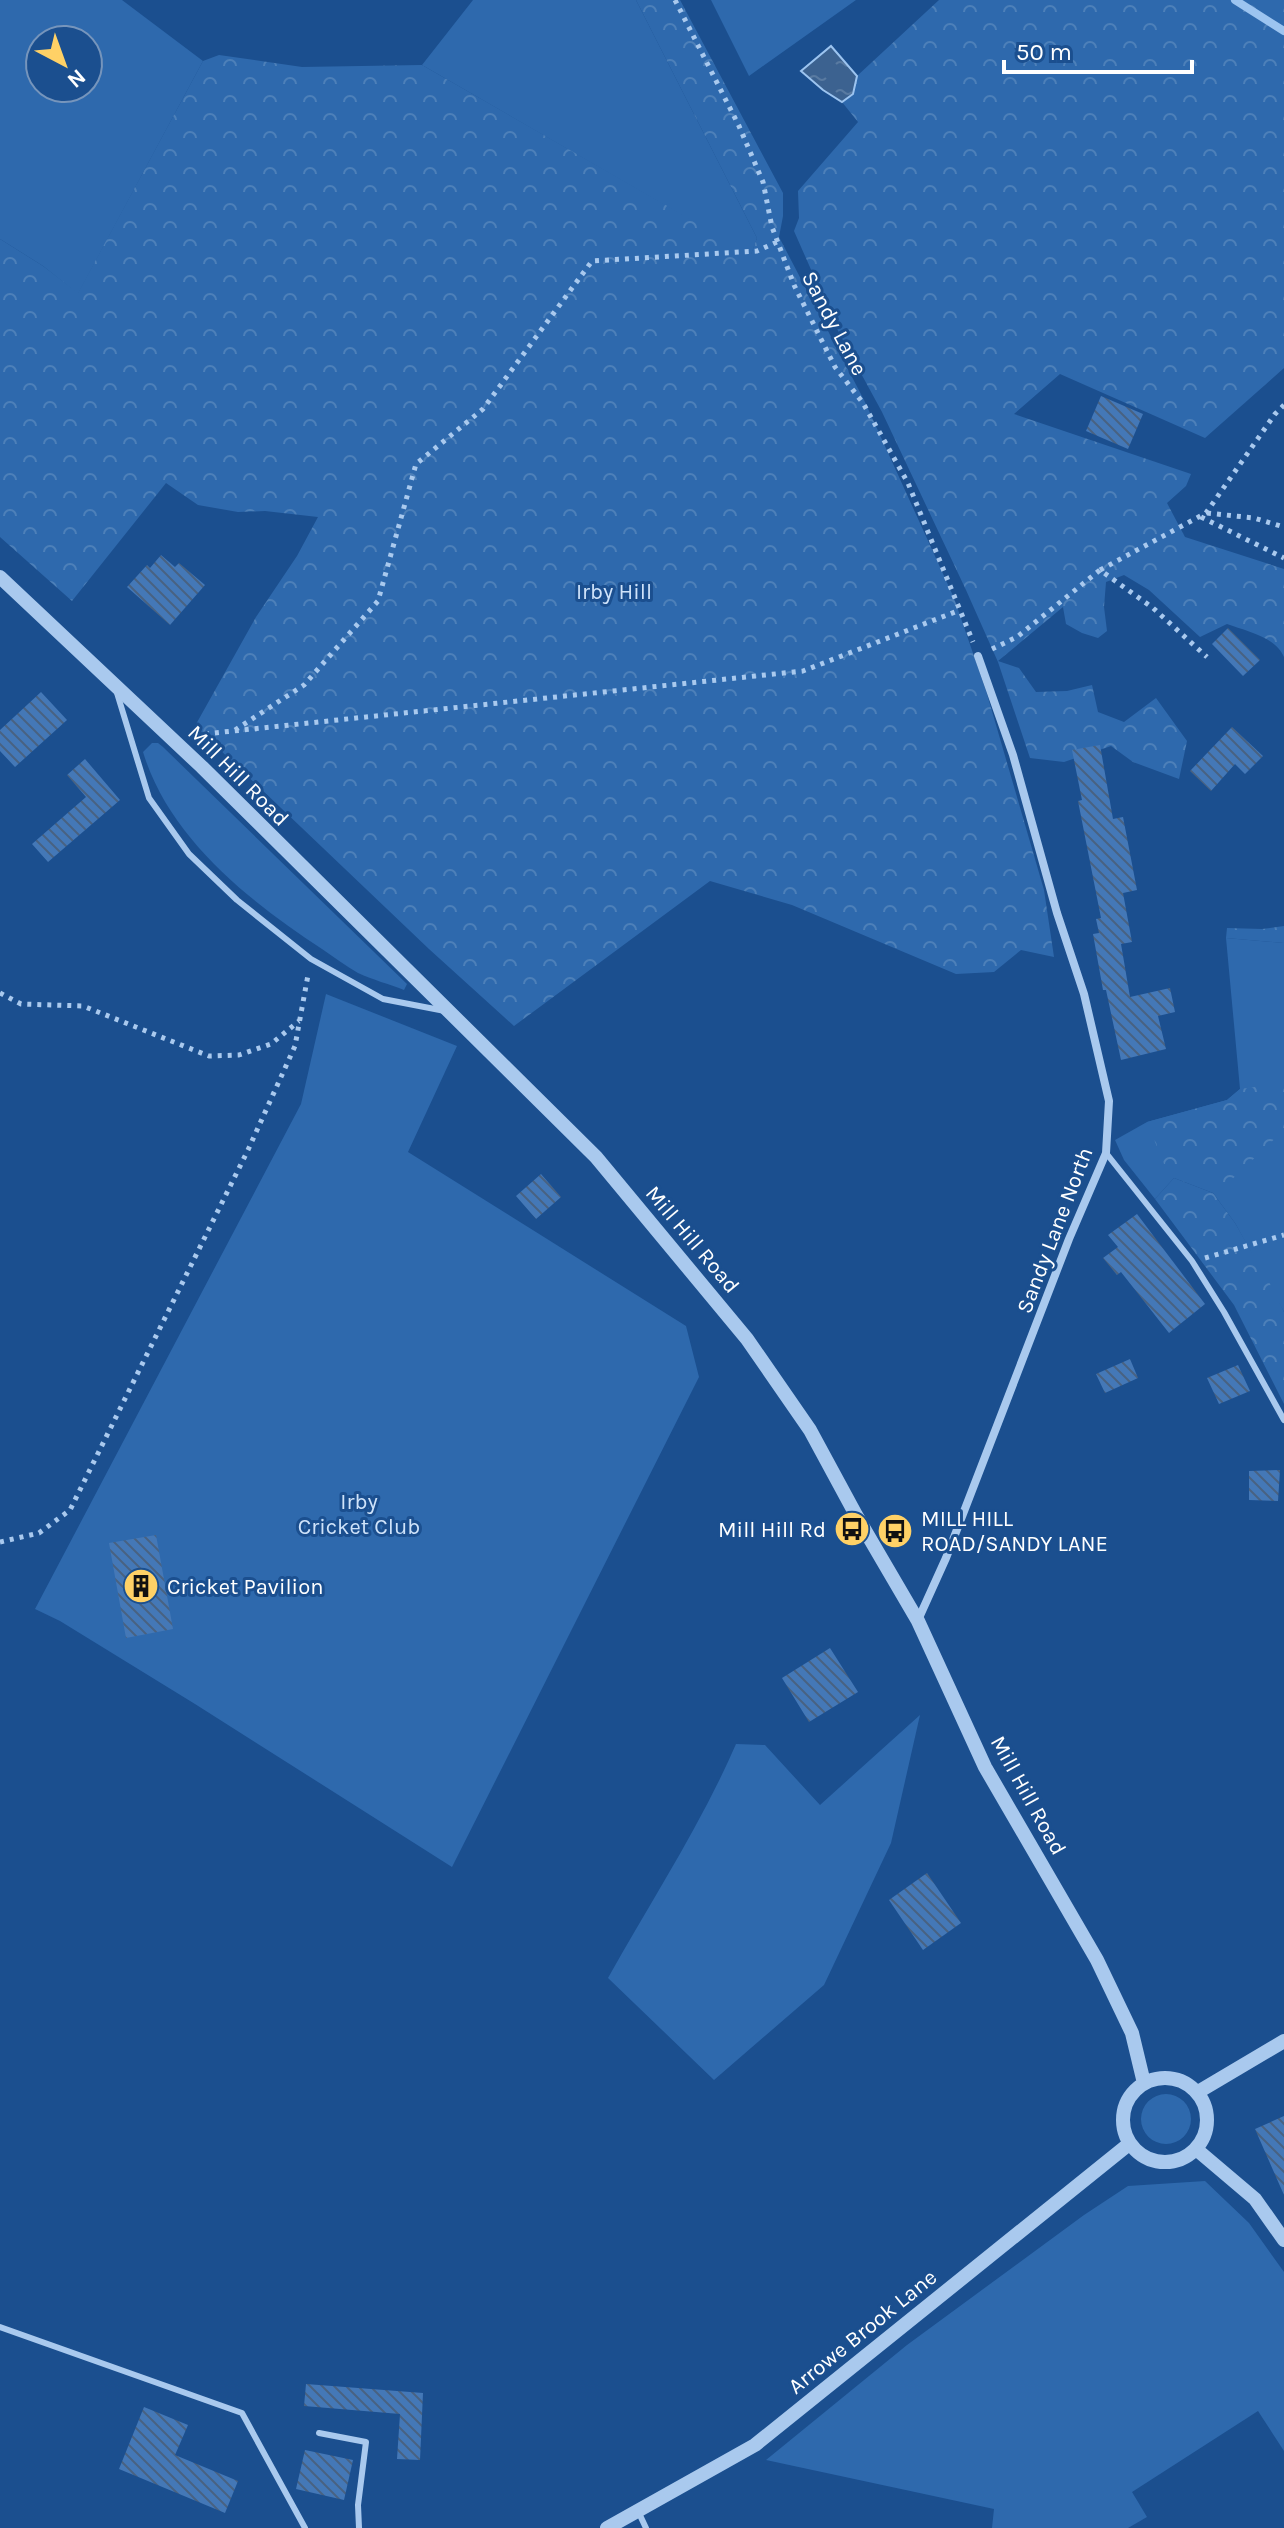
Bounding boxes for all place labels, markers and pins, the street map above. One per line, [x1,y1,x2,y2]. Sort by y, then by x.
place label: MILL HILL ROAD/SANDY LANE [921,1506,1108,1557]
bus stop icon: Mill Hill Rd [833,1510,871,1548]
bus stop icon: MILL HILL ROAD/SANDY LANE [876,1512,914,1550]
place label: Mill Hill Rd [718,1517,826,1543]
building icon: Cricket Pavilion [122,1567,160,1605]
place label: Cricket Pavilion [167,1574,323,1600]

